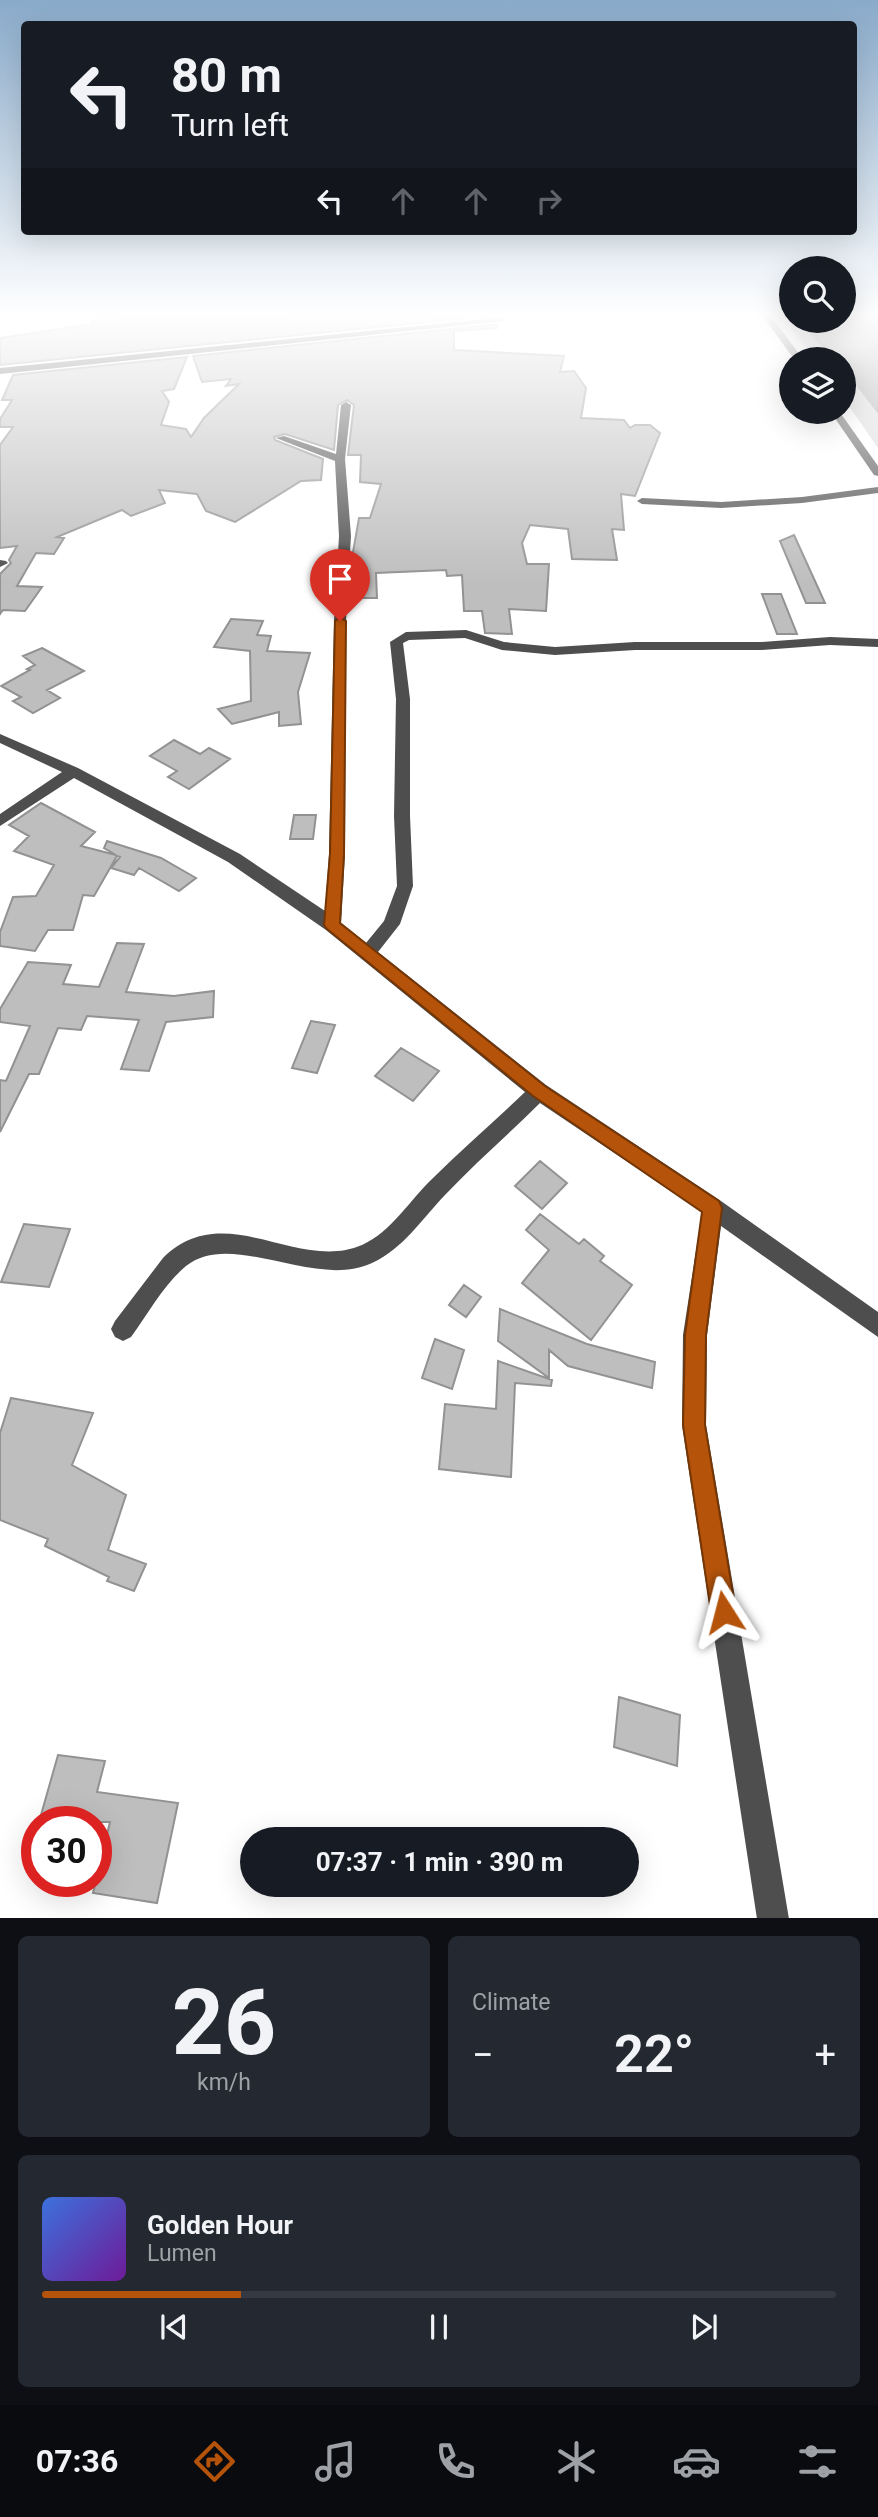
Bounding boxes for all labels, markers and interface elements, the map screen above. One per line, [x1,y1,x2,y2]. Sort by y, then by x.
text: 80 m [171,47,282,104]
icon: left [56,49,147,140]
text: Turn left [171,106,289,144]
icon: left [311,182,349,220]
icon: ahead [384,182,422,220]
icon: ahead [457,182,495,220]
icon: right [530,182,568,220]
map controls [779,256,856,424]
button: search [779,256,856,333]
button: layers [779,347,856,424]
pin [310,549,370,621]
icon: arrive [321,560,359,598]
position arrow [687,1575,761,1649]
speed limit sign: 30 [21,1806,112,1897]
text: 07:37 · 1 min · 390 m [316,1847,563,1877]
text: 26 [172,1970,276,2076]
text: Climate [472,1989,551,2016]
text: 22° [614,2024,694,2085]
text: − [472,2033,494,2077]
text: + [814,2033,836,2077]
text: km/h [197,2069,251,2096]
text: Golden Hour [147,2210,293,2240]
text: Lumen [147,2240,217,2267]
icon: previous [155,2308,193,2346]
icon: pause [420,2308,458,2346]
icon: next [685,2308,723,2346]
icon: directions [190,2437,239,2486]
icon: music [311,2437,360,2486]
icon: phone [431,2437,480,2486]
icon: climate [552,2437,601,2486]
icon: car [672,2437,721,2486]
icon: filters [793,2437,842,2486]
text: 07:36 [36,2442,118,2480]

